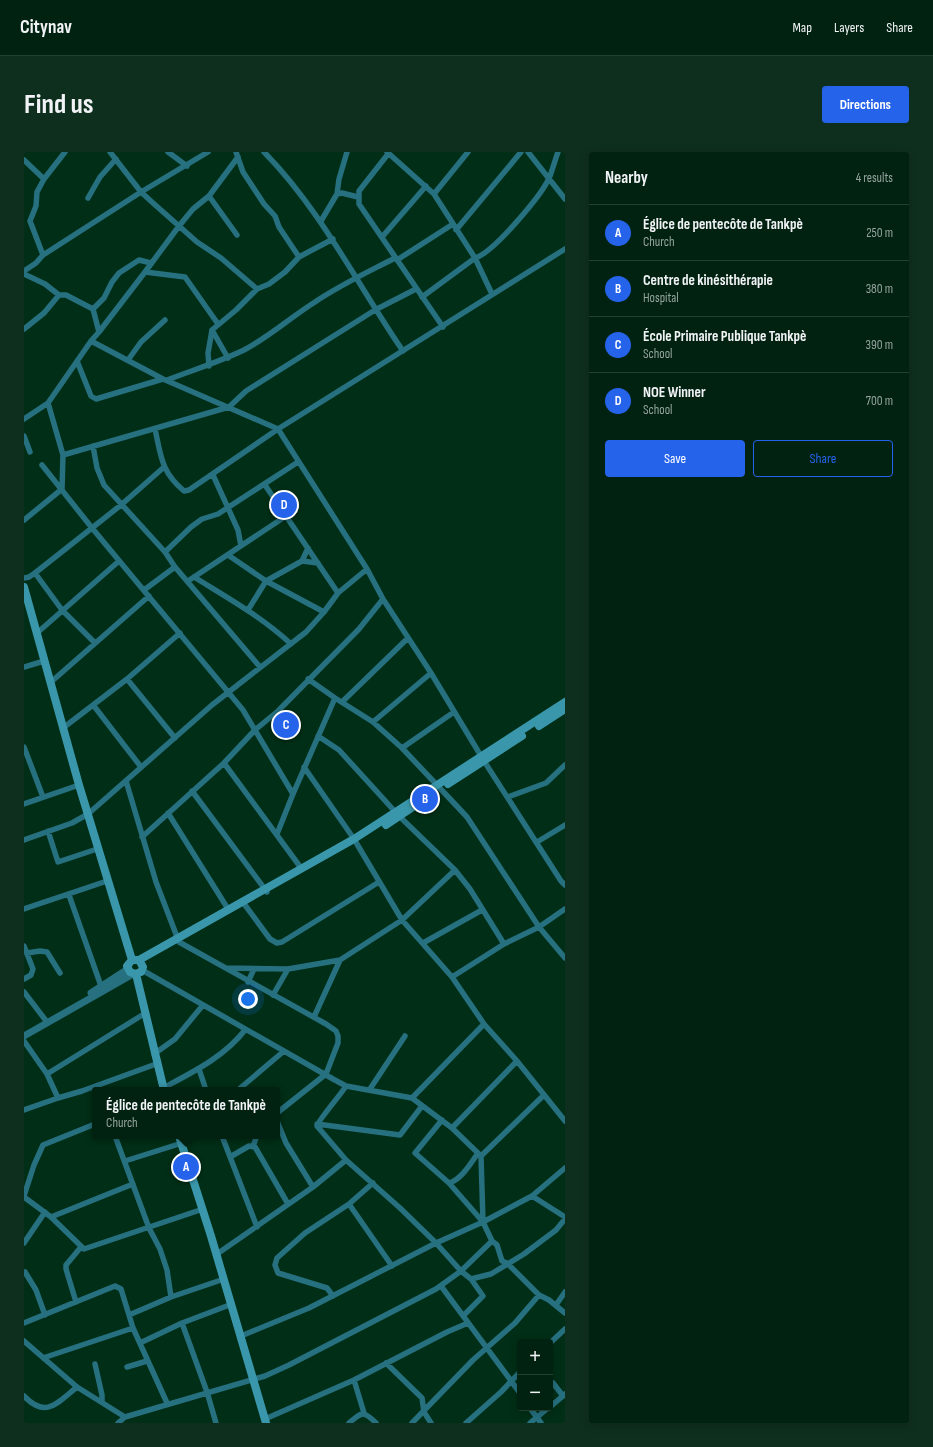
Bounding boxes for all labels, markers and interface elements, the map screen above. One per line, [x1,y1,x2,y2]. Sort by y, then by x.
text: Citynav [20,16,72,39]
text: Map [792,19,812,36]
text: Layers [834,19,864,36]
text: Share [886,19,913,36]
button: Directions [822,86,909,123]
text: Find us [24,88,93,121]
text: Nearby [605,168,648,188]
text: 4 results [856,170,893,186]
text: Églice de pentecôte de Tankpè [643,215,803,234]
text: A [615,225,621,241]
text: 250 m [866,225,893,241]
text: Church [643,234,675,250]
text: Centre de kinésithérapie [643,271,773,290]
text: B [615,281,621,297]
text: 380 m [866,281,893,297]
text: Hospital [643,290,679,306]
text: École Primaire Publique Tankpè [643,327,806,346]
text: C [615,337,621,353]
text: 390 m [866,337,893,353]
text: School [643,346,673,362]
text: NOE Winner [643,383,706,402]
text: D [615,393,621,409]
text: 700 m [866,393,893,409]
text: School [643,402,673,418]
button: Save [605,440,745,477]
button: Share [753,440,893,477]
pin: D [271,490,297,520]
pin: C [273,710,299,740]
pin: B [412,784,438,814]
your location [238,989,258,1009]
popup [92,1087,280,1139]
text: Églice de pentecôte de Tankpè [106,1096,266,1115]
text: Church [106,1115,138,1131]
pin: A [173,1152,199,1182]
map controls [517,1339,553,1411]
button: + [517,1339,553,1375]
button: − [517,1375,553,1411]

